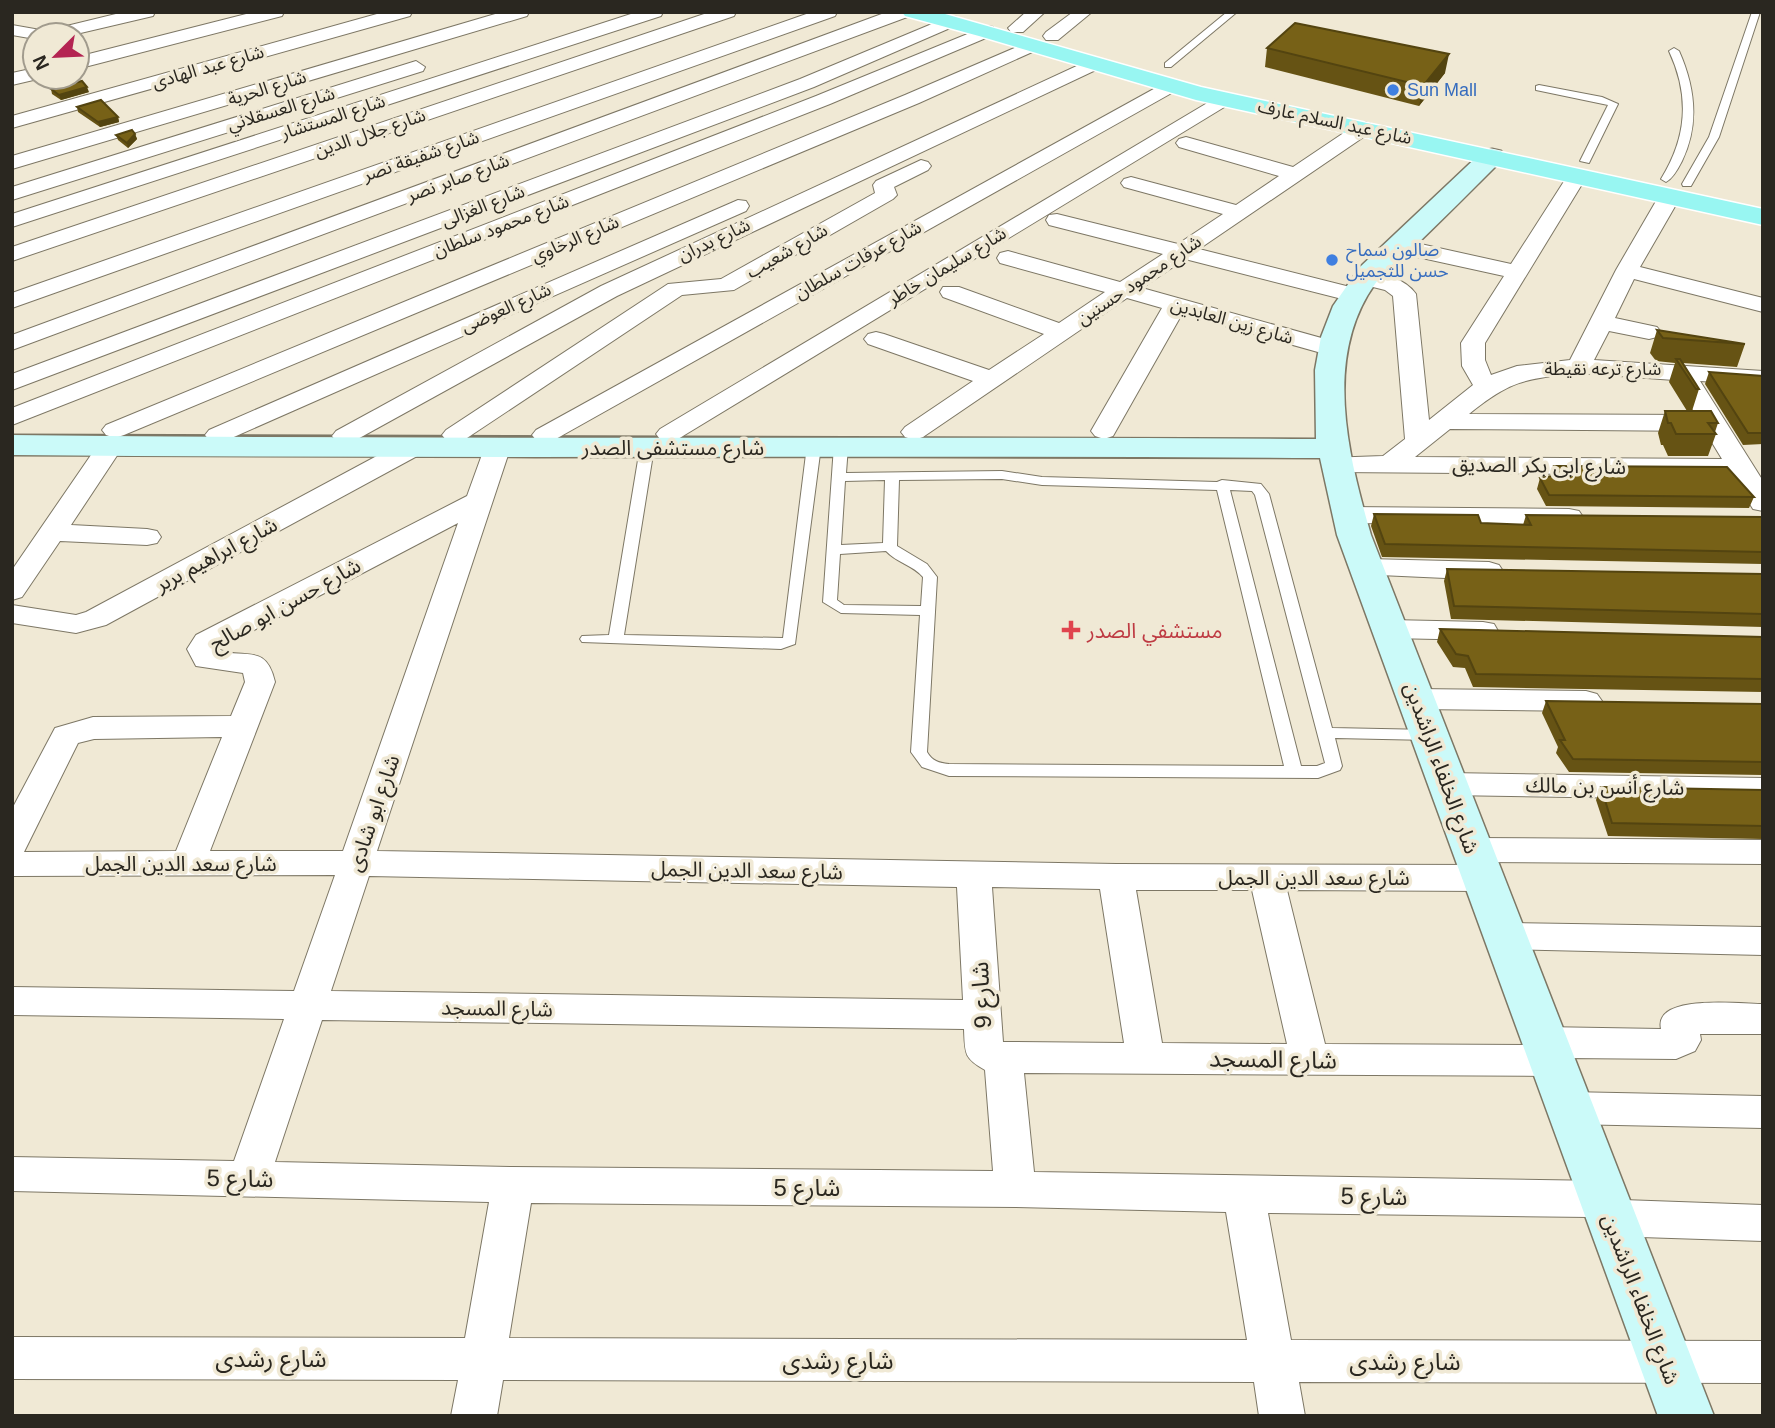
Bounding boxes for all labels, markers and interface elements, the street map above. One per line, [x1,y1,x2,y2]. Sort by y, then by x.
north arrow [21,21,91,91]
street label: شارع عبد الهادى [150,41,267,96]
text: N [29,52,53,73]
street label: شارع الحرية [225,67,310,113]
place label: Sun Mall [1407,80,1477,100]
marker: Sun Mall [1385,82,1401,98]
street label: شارع العسقلاني [225,83,338,139]
street label: شارع المستشار [277,91,389,147]
street label: شارع عبد السلام عارف [1255,96,1414,152]
street label: شارع جلال الدين [312,105,429,165]
street label: شارع شفيقة نصر [359,127,483,189]
street label: شارع صابر نصر [403,150,513,210]
street label: شارع الغزالى [439,181,529,235]
street label: شارع محمود سلطان [430,191,573,265]
street label: شارع الرخاوي [528,212,623,270]
street label: شارع بدران [675,215,755,269]
street label: شارع عرفات سلطان [791,217,927,307]
street label: شارع شعيب [743,220,833,286]
street label: شارع سليمان خاطر [883,223,1012,313]
street label: شارع محمود حسنين [1073,231,1207,332]
place label: صالون سماح حسن للتجميل [1346,240,1449,282]
marker: صالون سماح حسن للتجميل [1324,252,1340,268]
street label: شارع العوضى [458,279,556,340]
street label: شارع زين العابدين [1167,294,1295,352]
street label: شارع ترعه نقيطة [1545,359,1661,383]
street label: شارع مستشفى الصدر [581,436,764,463]
street label: شارع ابى بكر الصديق [1452,452,1626,482]
street label: شارع ابراهيم بربر [150,512,283,600]
street label: شارع حسن ابو صالح [206,553,366,658]
place label: مستشفي الصدر [1086,619,1223,646]
marker: مستشفي الصدر [1061,620,1081,640]
street label: شارع الخلفاء الراشدين [1397,679,1484,858]
street label: شارع ابو شادى [342,752,407,876]
street label: شارع أنس بن مالك [1525,772,1685,803]
street label: شارع سعد الدين الجمل [85,852,277,879]
street label: شارع سعد الدين الجمل [651,857,843,887]
street label: شارع سعد الدين الجمل [1218,866,1410,893]
street label: شارع 9 [966,961,1000,1029]
street label: شارع المسجد [441,996,553,1024]
street label: شارع المسجد [1209,1044,1337,1078]
street label: شارع 5 [206,1164,274,1196]
street label: شارع 5 [774,1174,840,1205]
street label: شارع 5 [1340,1182,1408,1214]
street label: شارع الخلفاء الراشدين [1594,1211,1684,1389]
street label: شارع رشدى [215,1345,327,1376]
street label: شارع رشدى [782,1347,894,1378]
street label: شارع رشدى [1349,1348,1461,1379]

